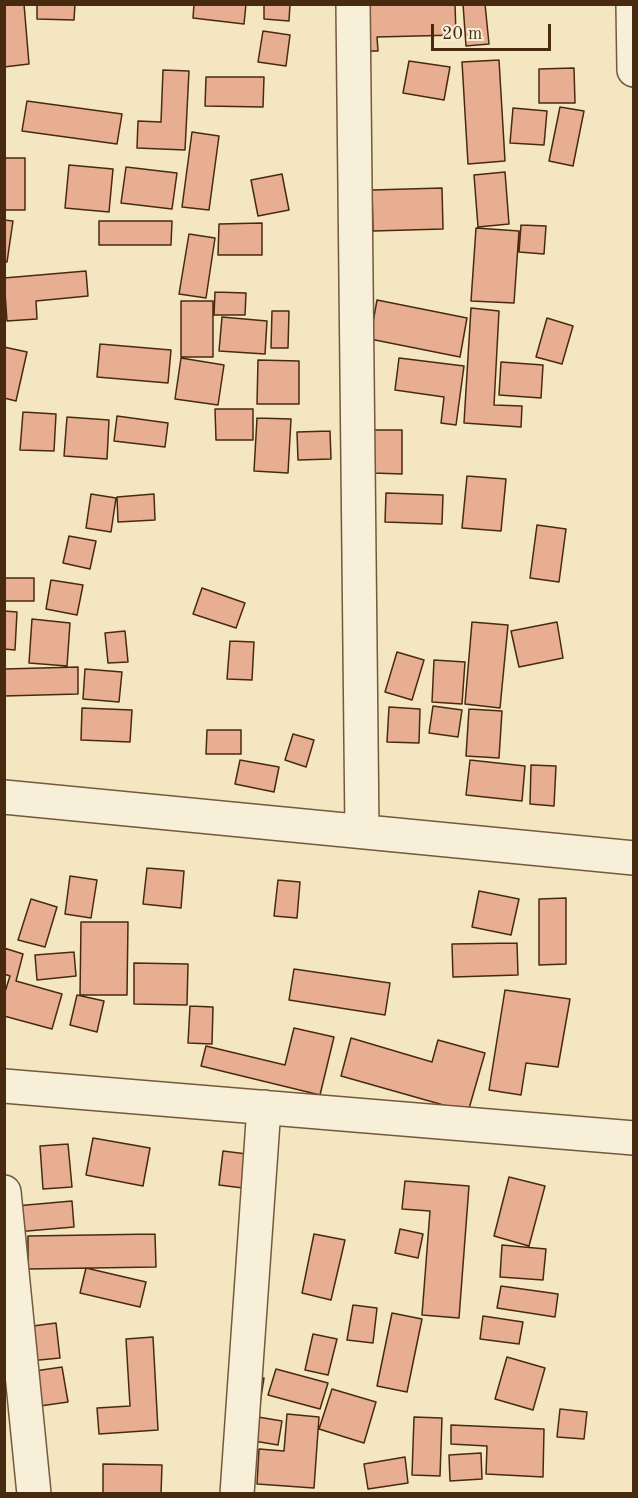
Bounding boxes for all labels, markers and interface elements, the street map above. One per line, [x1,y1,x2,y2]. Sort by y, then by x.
scale bar [434,12,554,50]
text: 20 m [442,25,482,43]

